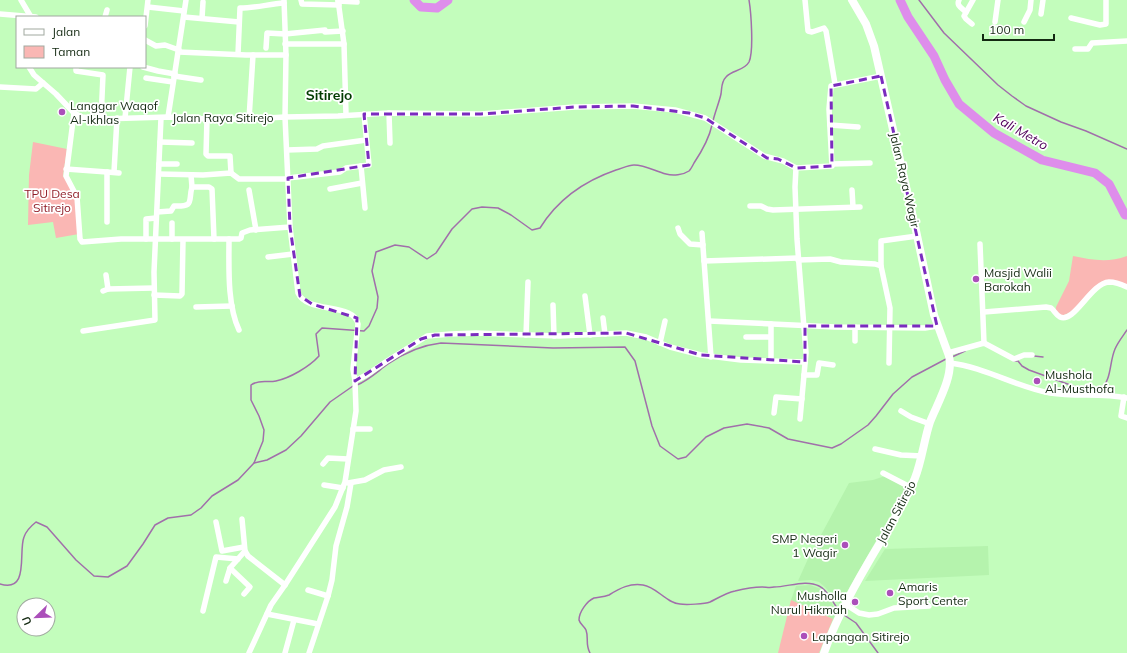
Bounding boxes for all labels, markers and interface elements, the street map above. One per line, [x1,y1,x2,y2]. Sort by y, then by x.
legend [16,16,146,68]
scale bar [983,16,1054,42]
text: 100 m [989,22,1024,37]
text: Jalan [52,24,80,39]
text: Taman [52,44,90,59]
district label: Sitirejo [306,86,352,104]
place label: Langgar Waqof Al-Ikhlas [70,98,159,127]
marker: Langgar Waqof Al-Ikhlas [57,107,67,117]
water label: Kali Metro [991,109,1051,153]
street label: Jalan Raya Sitirejo [172,110,274,125]
street label: Jalan Raya Wagir [887,131,923,230]
park label: TPU Desa Sitirejo [24,186,80,215]
place label: Masjid Walii Barokah [984,265,1052,294]
marker: Masjid Walii Barokah [971,274,981,284]
place label: Mushola Al-Musthofa [1045,367,1114,396]
marker: Mushola Al-Musthofa [1032,376,1042,386]
street label: Jalan Sitirejo [873,478,919,546]
place label: SMP Negeri 1 Wagir [772,531,838,560]
marker: SMP Negeri 1 Wagir [840,540,850,550]
place label: Amaris Sport Center [898,579,969,608]
place label: Musholla Nurul Hikmah [771,588,847,617]
marker: Amaris Sport Center [885,588,895,598]
north arrow [16,597,56,637]
marker: Musholla Nurul Hikmah [850,597,860,607]
text: U [19,614,35,627]
place label: Lapangan Sitirejo [812,629,910,644]
marker: Lapangan Sitirejo [799,631,809,641]

